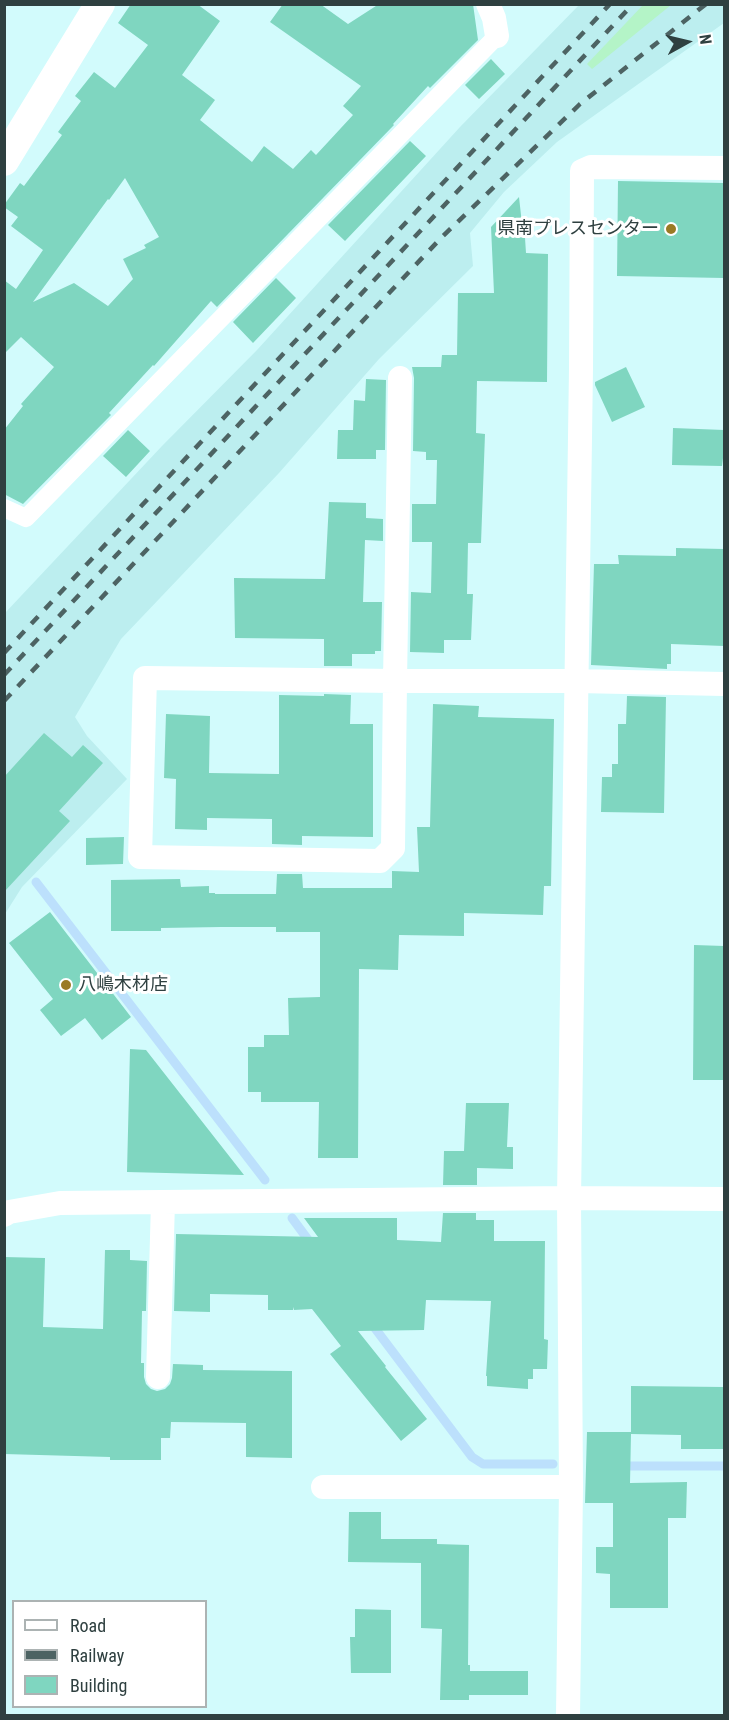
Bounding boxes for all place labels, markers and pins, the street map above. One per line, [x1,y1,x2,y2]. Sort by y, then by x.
place label: 県南プレスセンター [497,218,659,240]
marker: 県南プレスセンター [664,222,678,236]
place label: 八嶋木材店 [78,974,168,996]
marker: 八嶋木材店 [59,978,73,992]

